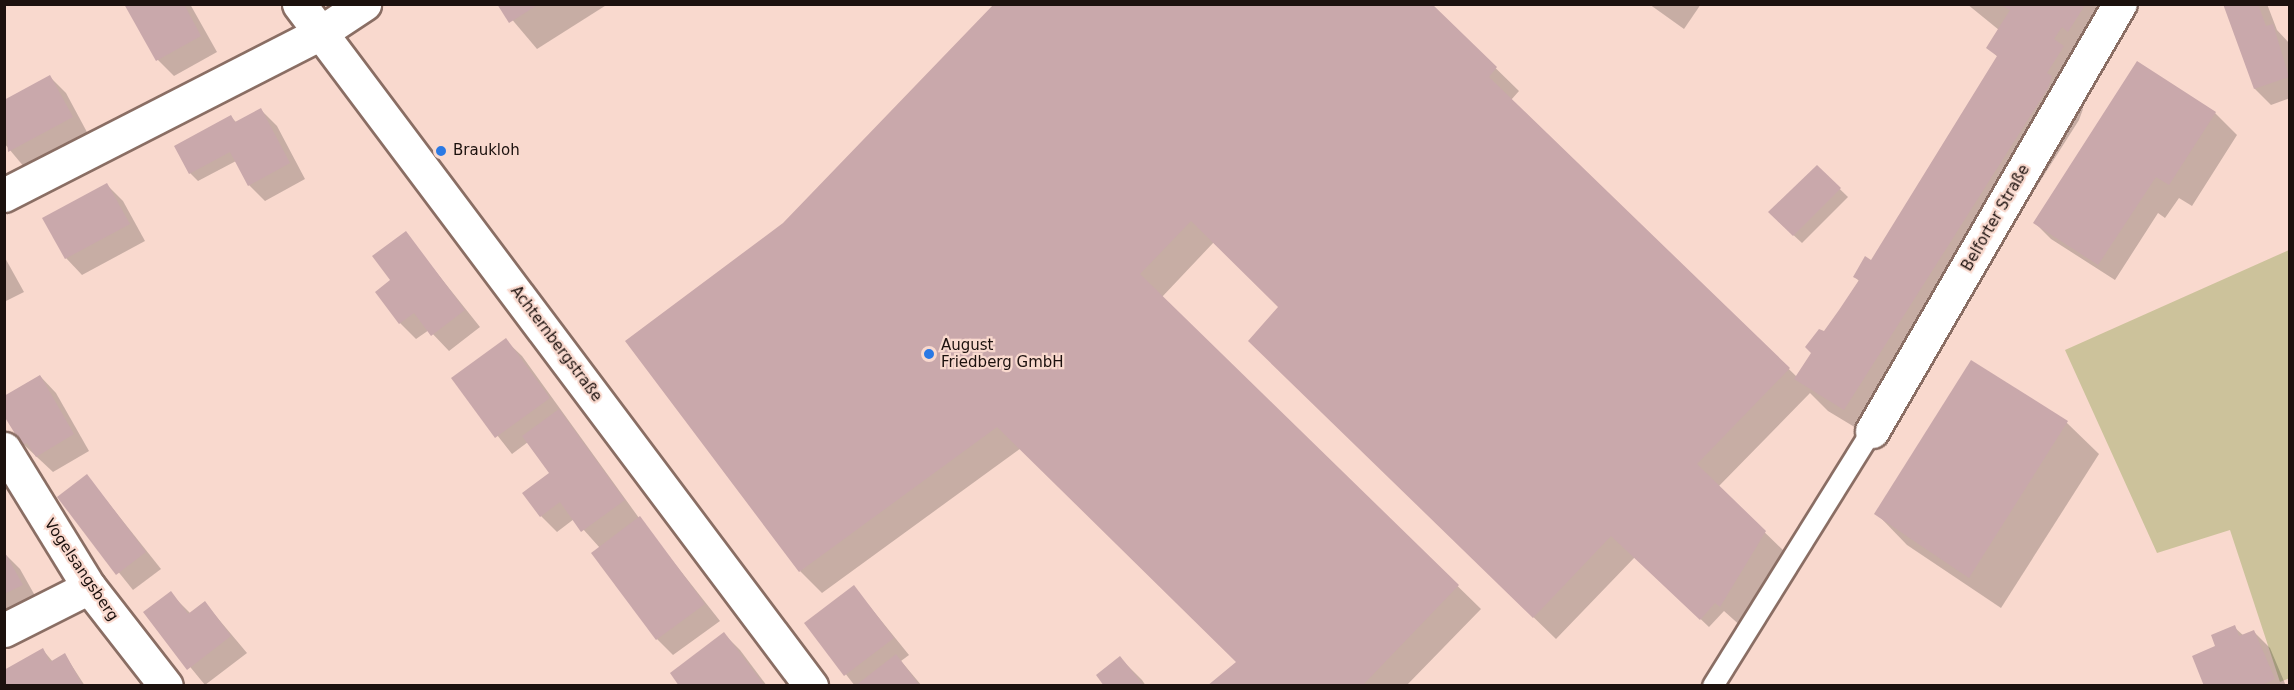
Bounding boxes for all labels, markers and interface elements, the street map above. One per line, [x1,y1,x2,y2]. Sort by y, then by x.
place label: Braukloh [453,142,520,160]
marker: Braukloh [434,144,448,158]
street label: Belforter Straße [1958,162,2034,274]
street label: Achternbergstraße [507,283,605,405]
place label: August Friedberg GmbH [941,336,1064,371]
marker: August Friedberg GmbH [922,347,936,361]
street label: Vogelsangsberg [40,516,122,624]

